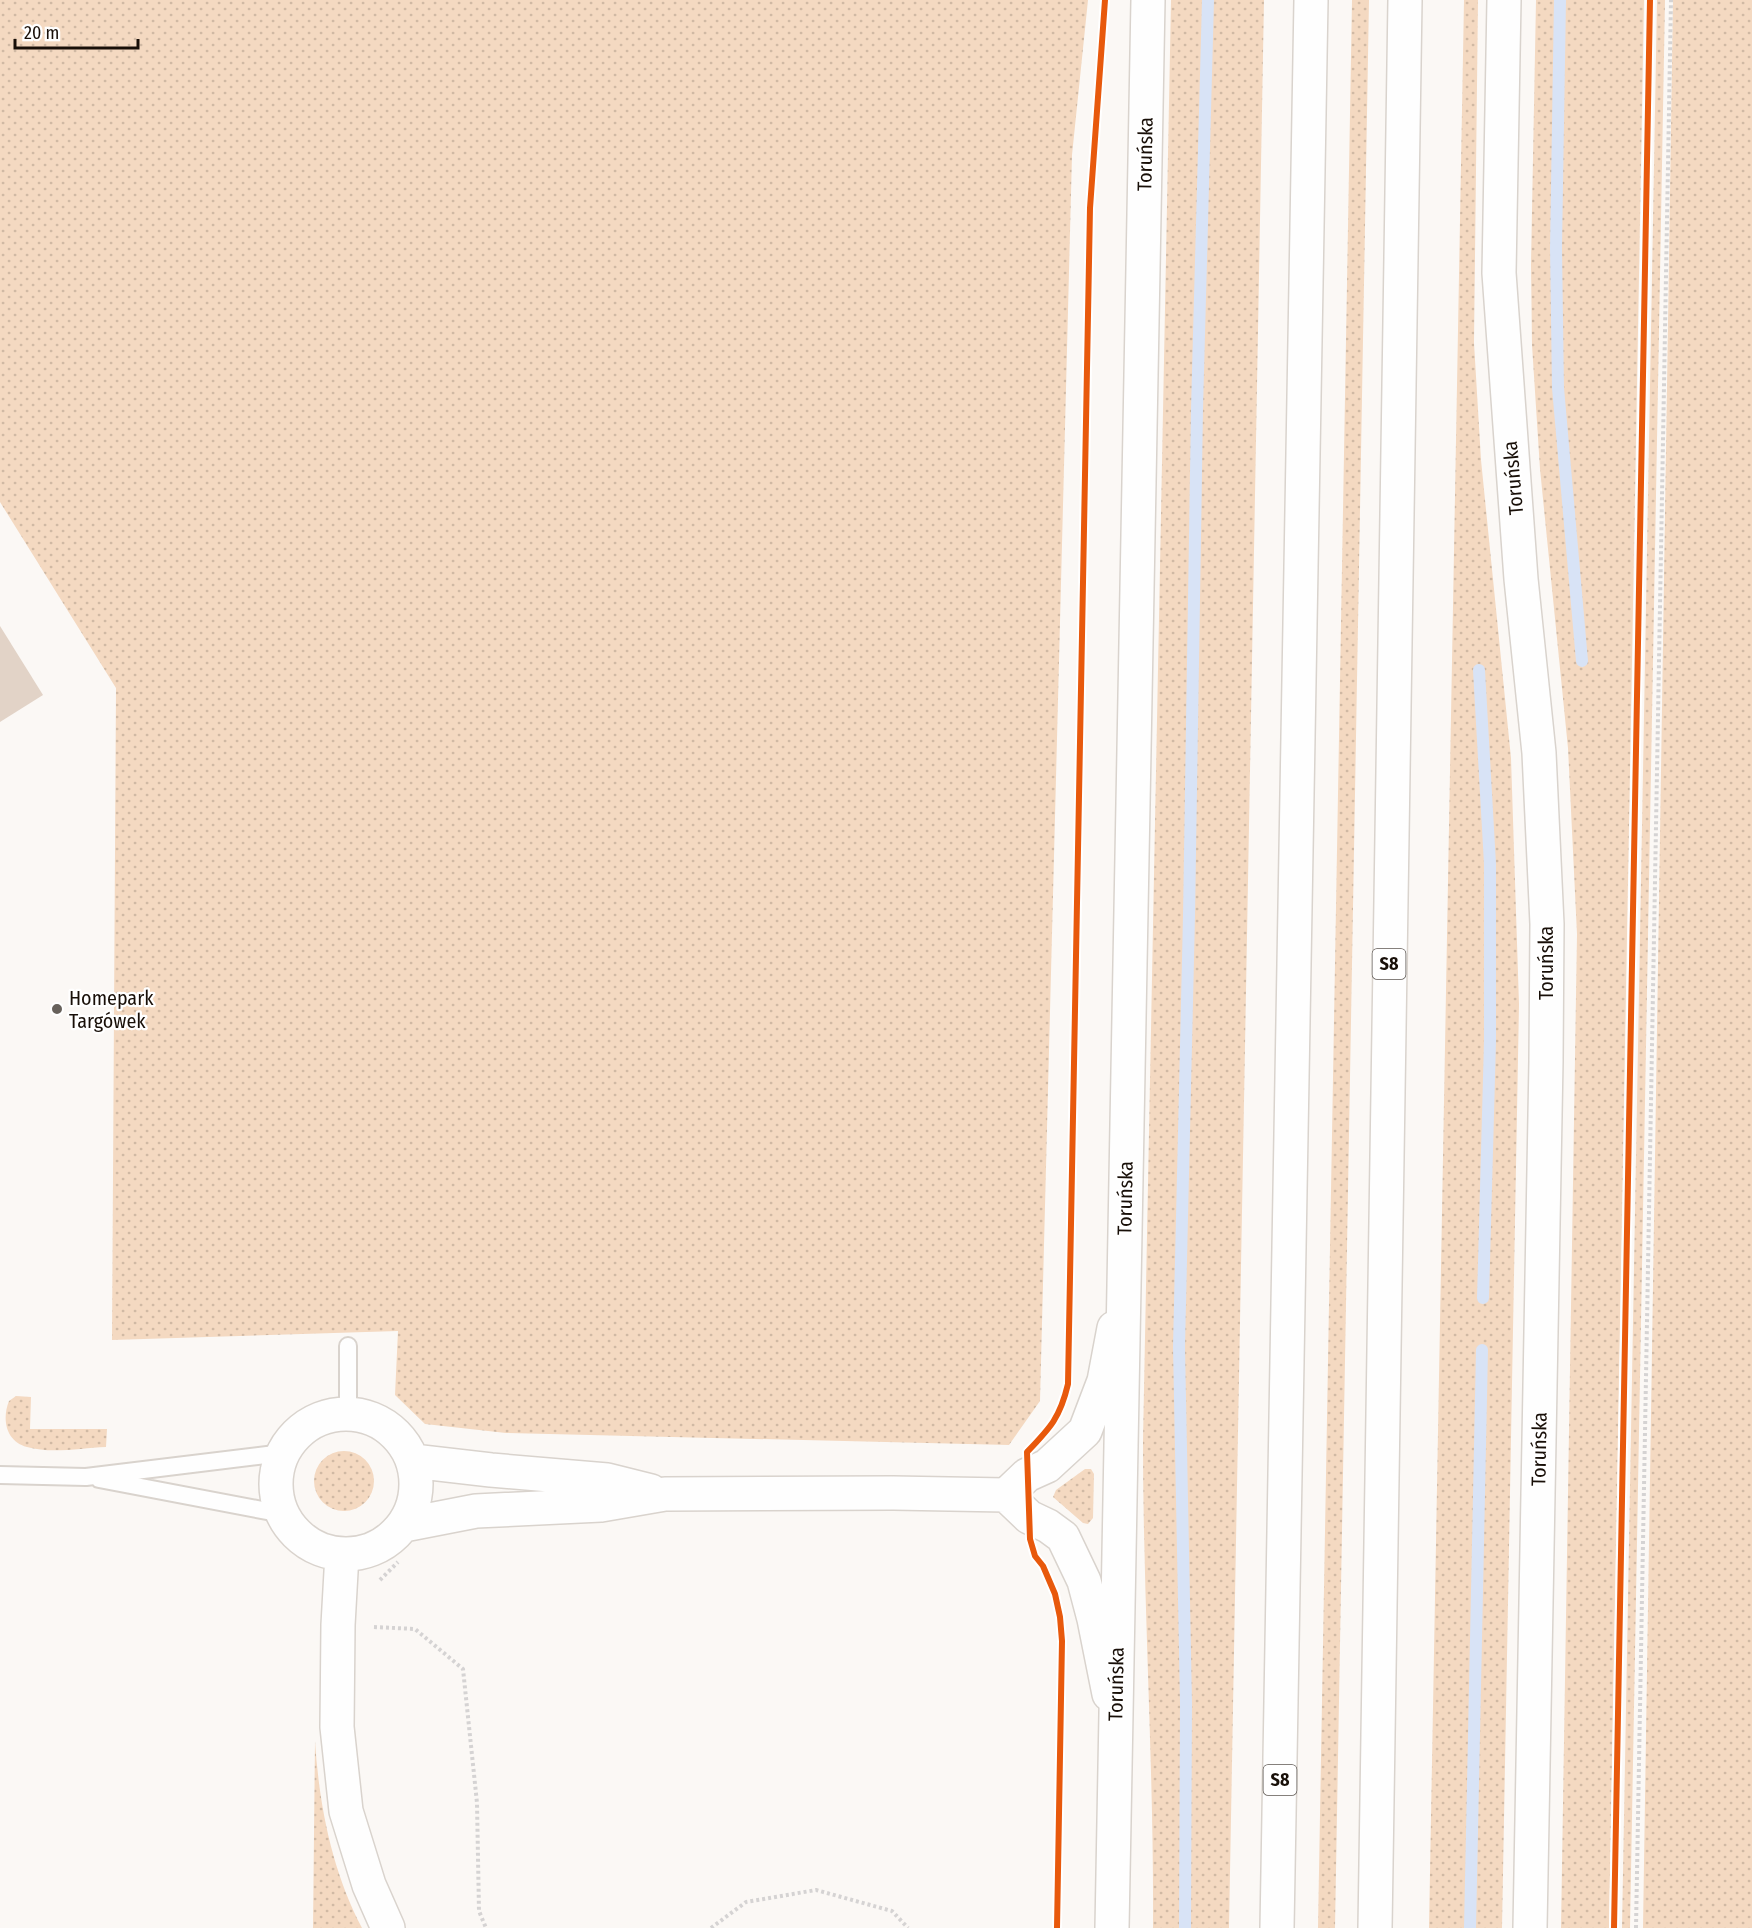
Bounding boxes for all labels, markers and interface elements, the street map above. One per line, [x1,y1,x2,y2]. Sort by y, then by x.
scale bar [15,12,138,50]
text: 20 m [24,22,59,44]
street label: Toruńska [1132,117,1158,191]
street label: Toruńska [1498,440,1528,516]
street label: Toruńska [1534,926,1558,1000]
road number: S8 [1372,949,1406,979]
place label: Homepark Targówek [69,986,154,1033]
marker: Homepark Targówek [50,1002,64,1016]
street label: Toruńska [1112,1161,1138,1235]
street label: Toruńska [1526,1412,1552,1486]
street label: Toruńska [1103,1647,1129,1721]
road number: S8 [1264,1765,1296,1795]

